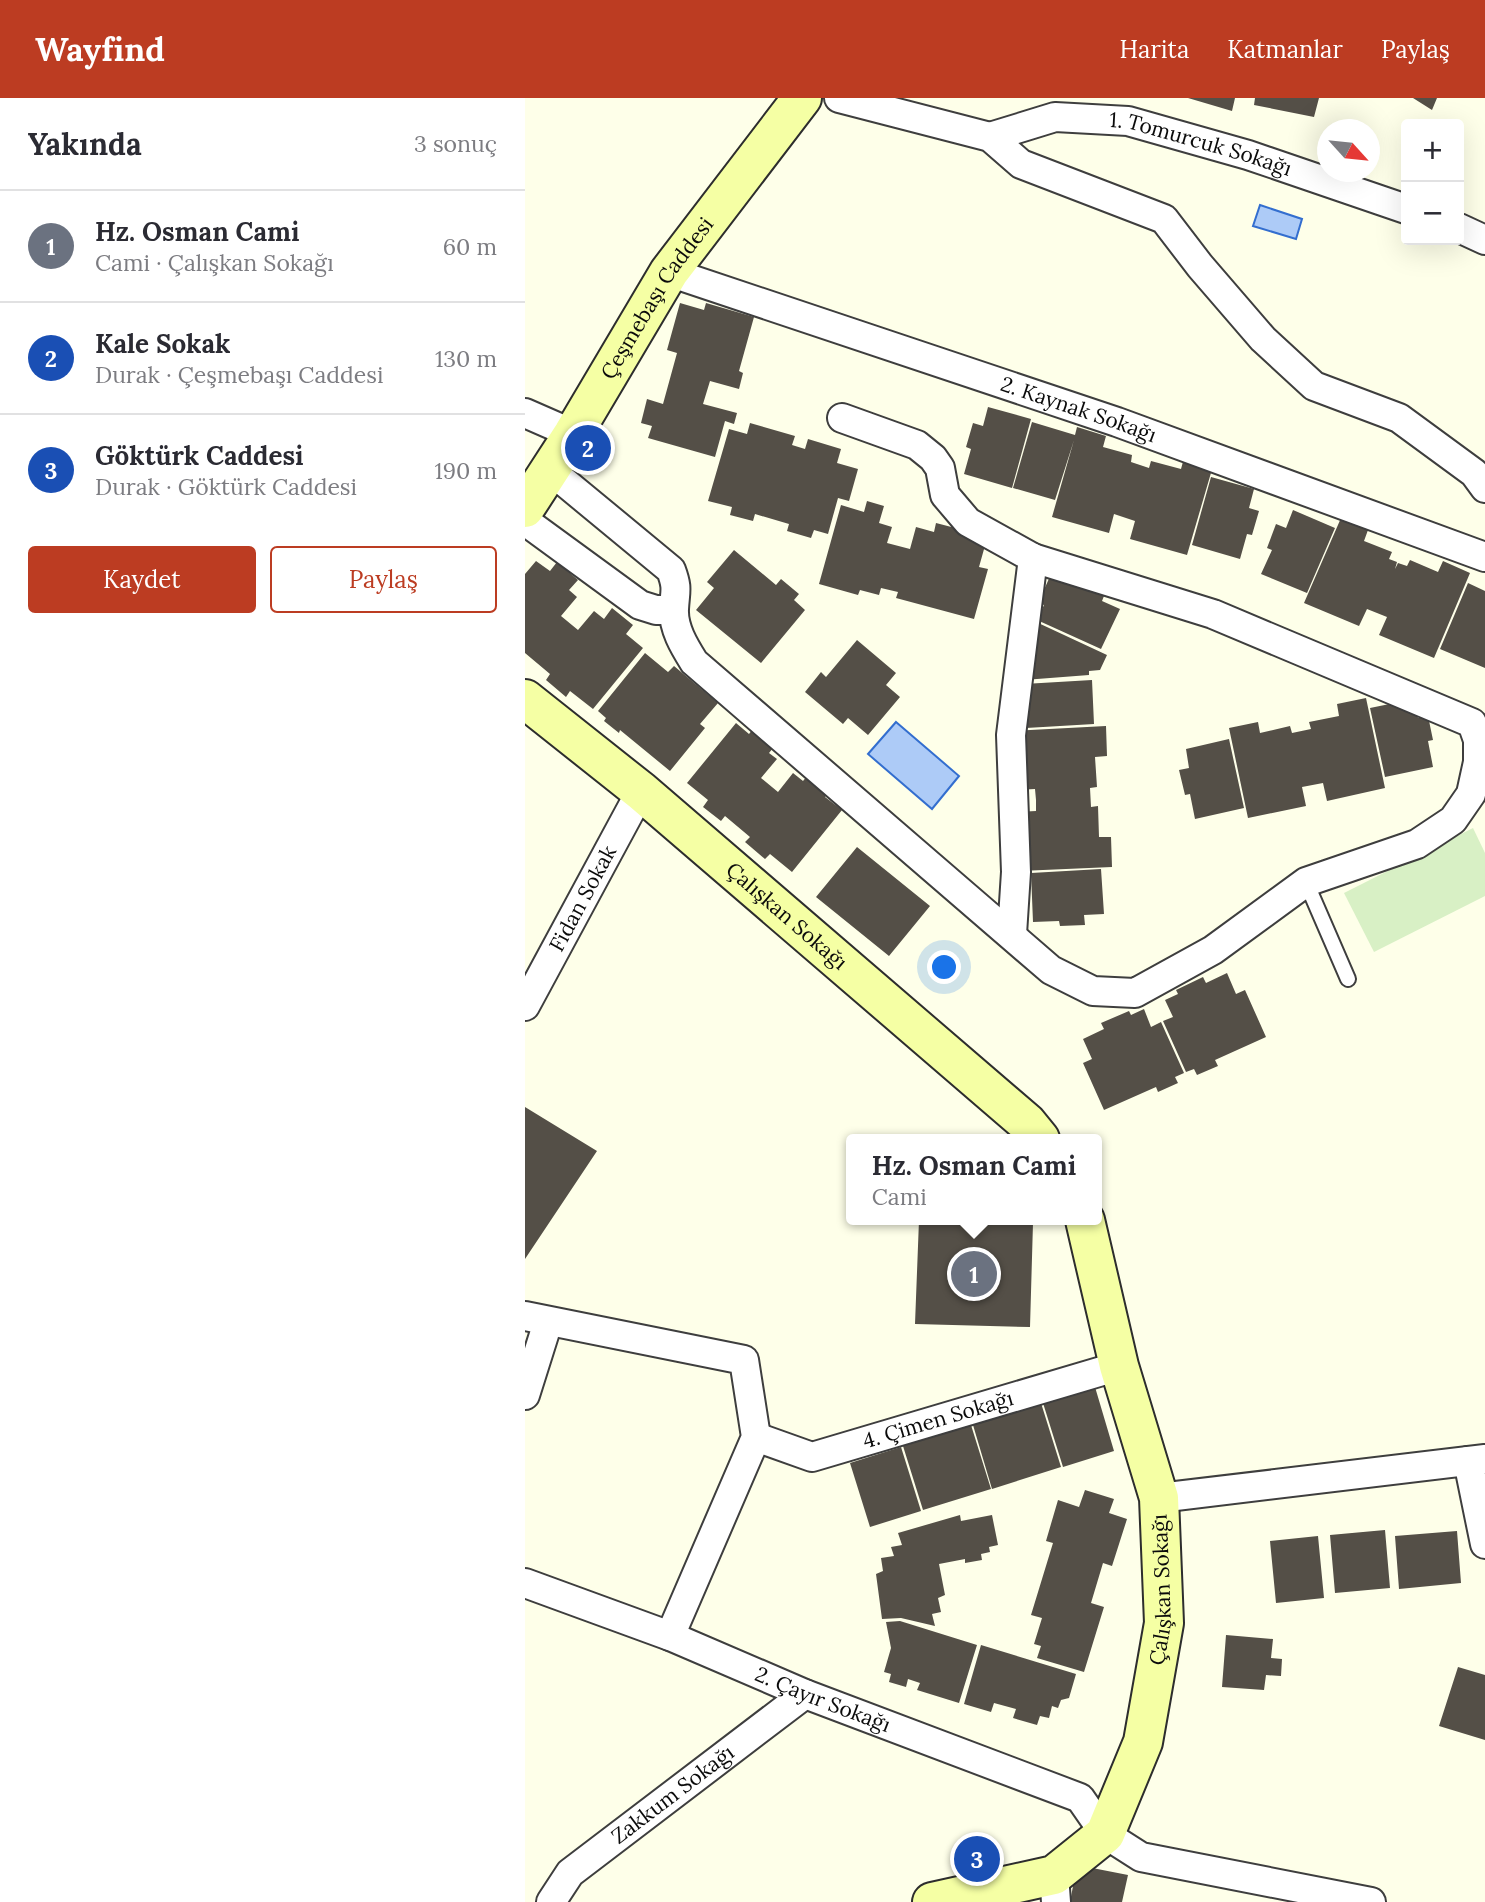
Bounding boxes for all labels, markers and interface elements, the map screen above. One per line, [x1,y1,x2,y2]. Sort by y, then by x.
text: Wayfind [35,28,165,70]
text: Harita [1120,34,1189,65]
text: Katmanlar [1227,34,1343,65]
text: Paylaş [1381,34,1450,65]
street label: 1. Tomurcuk Sokağı [1109,106,1295,182]
north arrow [1317,119,1380,182]
map controls [1401,119,1464,245]
button: + [1401,119,1464,182]
text: Yakında [28,125,142,163]
text: 3 sonuç [414,129,497,158]
button: − [1401,182,1464,245]
street label: Çeşmebaşı Caddesi [595,211,719,384]
text: Hz. Osman Cami [95,215,300,248]
text: 1 [46,232,56,261]
text: 60 m [443,232,497,261]
text: Cami · Çalışkan Sokağı [95,248,334,277]
text: Kale Sokak [95,327,231,360]
text: 2 [45,344,57,373]
text: 130 m [435,344,497,373]
text: Durak · Çeşmebaşı Caddesi [95,360,383,389]
street label: 2. Kaynak Sokağı [997,370,1160,448]
pin: 2 [565,422,611,474]
text: Göktürk Caddesi [95,439,304,472]
text: 3 [45,456,57,485]
text: 190 m [434,456,497,485]
text: Durak · Göktürk Caddesi [95,472,357,501]
button: Kaydet [28,546,256,613]
button: Paylaş [270,546,497,613]
street label: Fidan Sokak [543,840,622,956]
street label: Çalışkan Sokağı [721,856,853,976]
your location [927,950,961,984]
popup [846,1134,1102,1225]
text: Hz. Osman Cami [872,1149,1076,1182]
text: Cami [872,1182,927,1211]
pin: 1 [951,1248,997,1300]
street label: 4. Çimen Sokağı [860,1384,1016,1454]
street label: Çalışkan Sokağı [1143,1513,1178,1667]
street label: 2. Çayır Sokağı [751,1660,895,1738]
street label: Zakkum Sokağı [606,1739,739,1850]
pin: 3 [954,1833,1000,1885]

